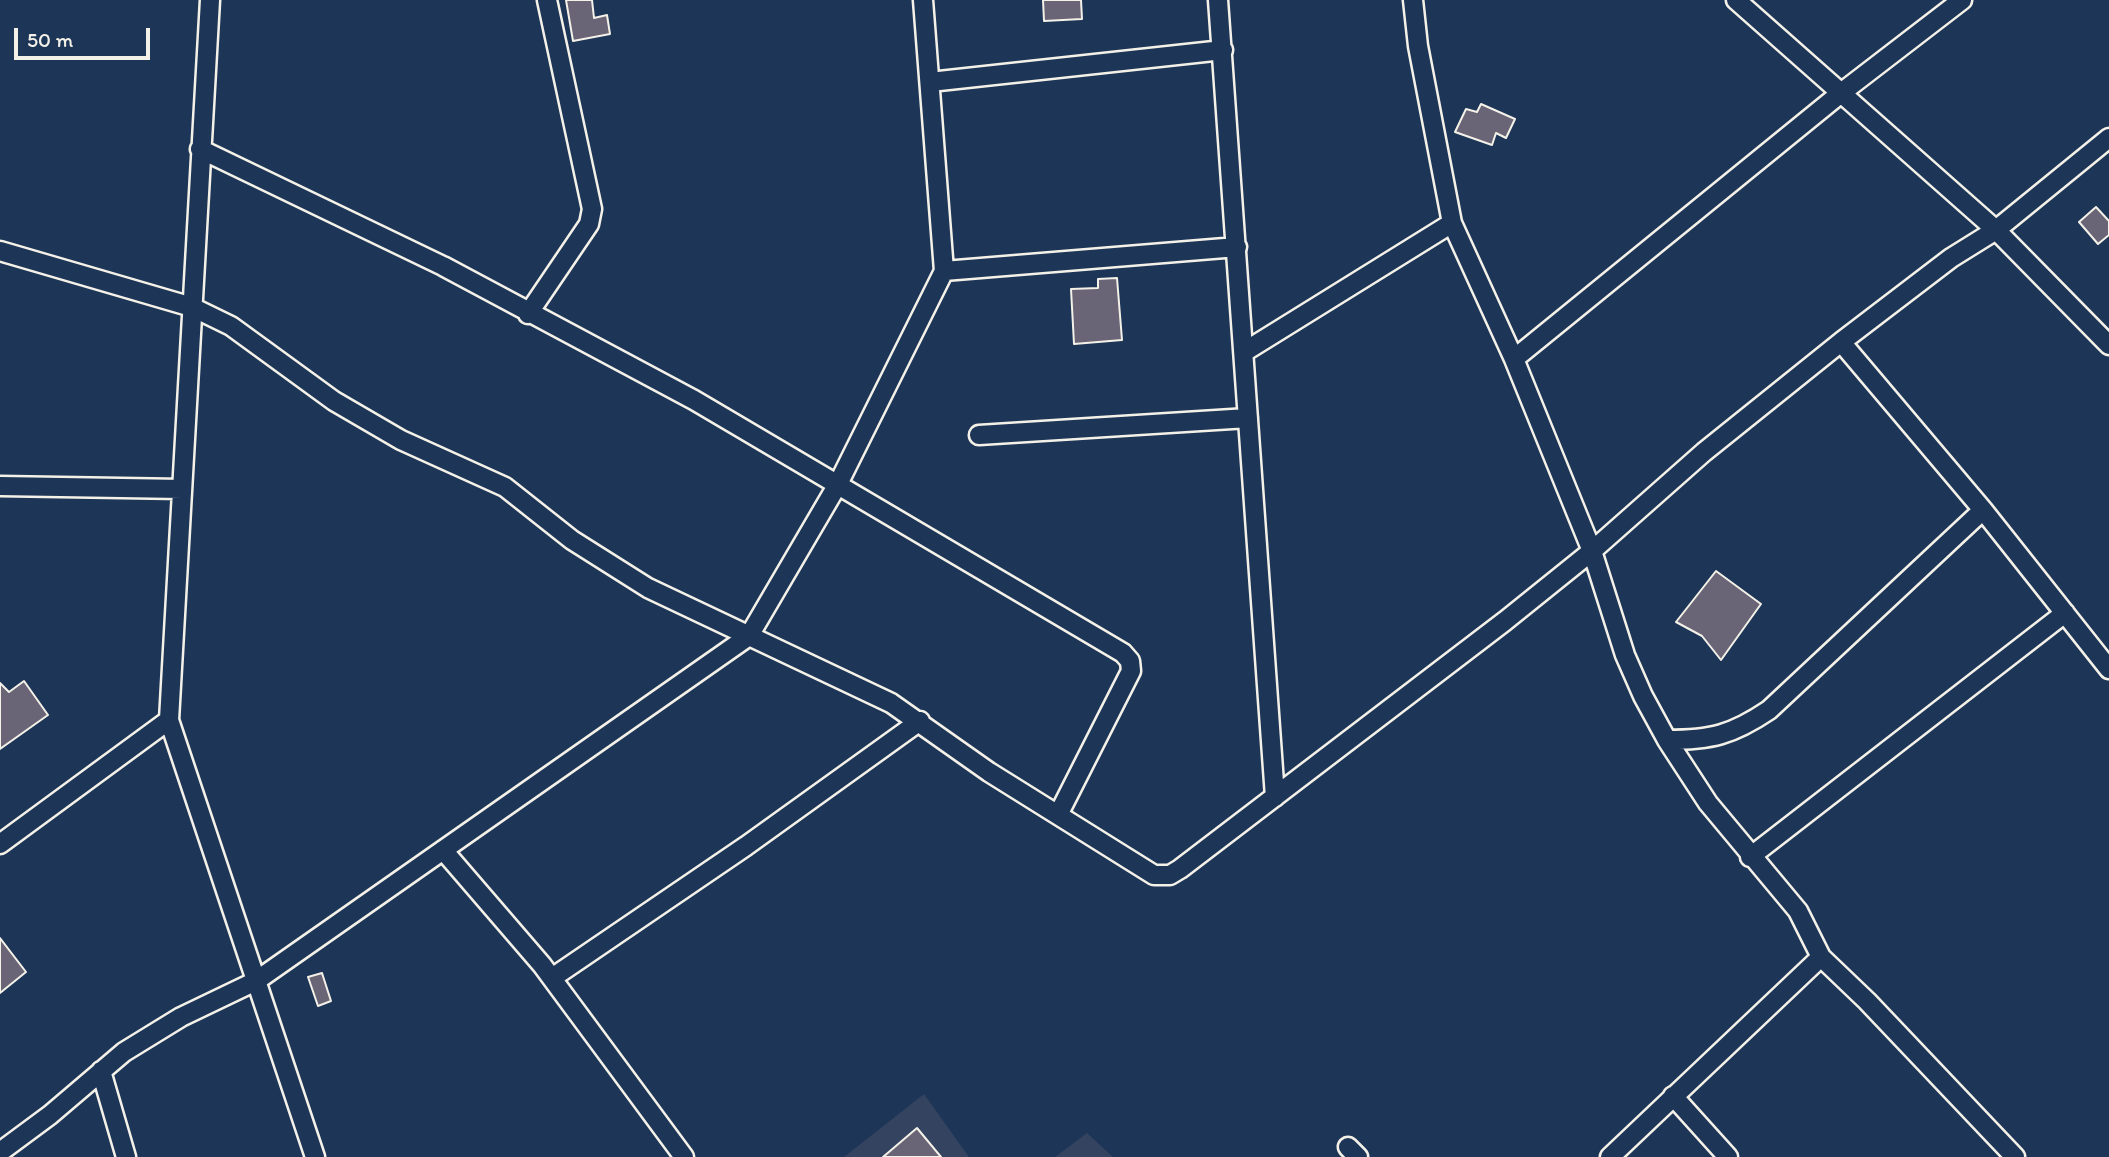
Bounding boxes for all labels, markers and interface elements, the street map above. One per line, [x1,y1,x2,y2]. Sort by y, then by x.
scale bar [18,14,154,58]
text: 50 m [27,27,73,52]

